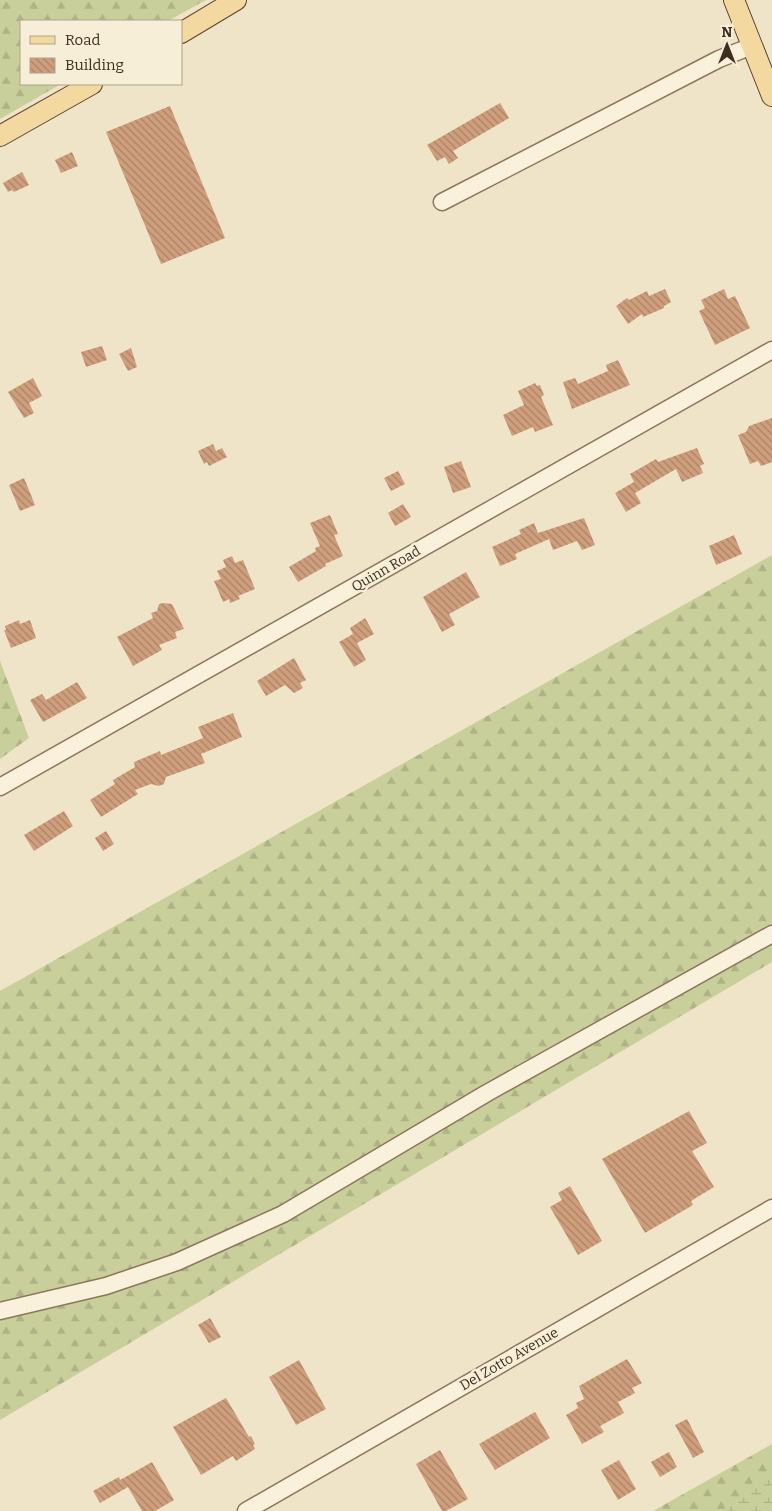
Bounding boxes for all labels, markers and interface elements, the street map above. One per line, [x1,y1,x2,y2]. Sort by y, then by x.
legend [20,20,182,85]
north arrow [702,20,752,70]
text: N [722,24,733,41]
text: Road [65,31,100,49]
text: Building [65,56,124,74]
street label: Quinn Road [349,542,423,596]
street label: Del Zotto Avenue [457,1324,561,1394]

